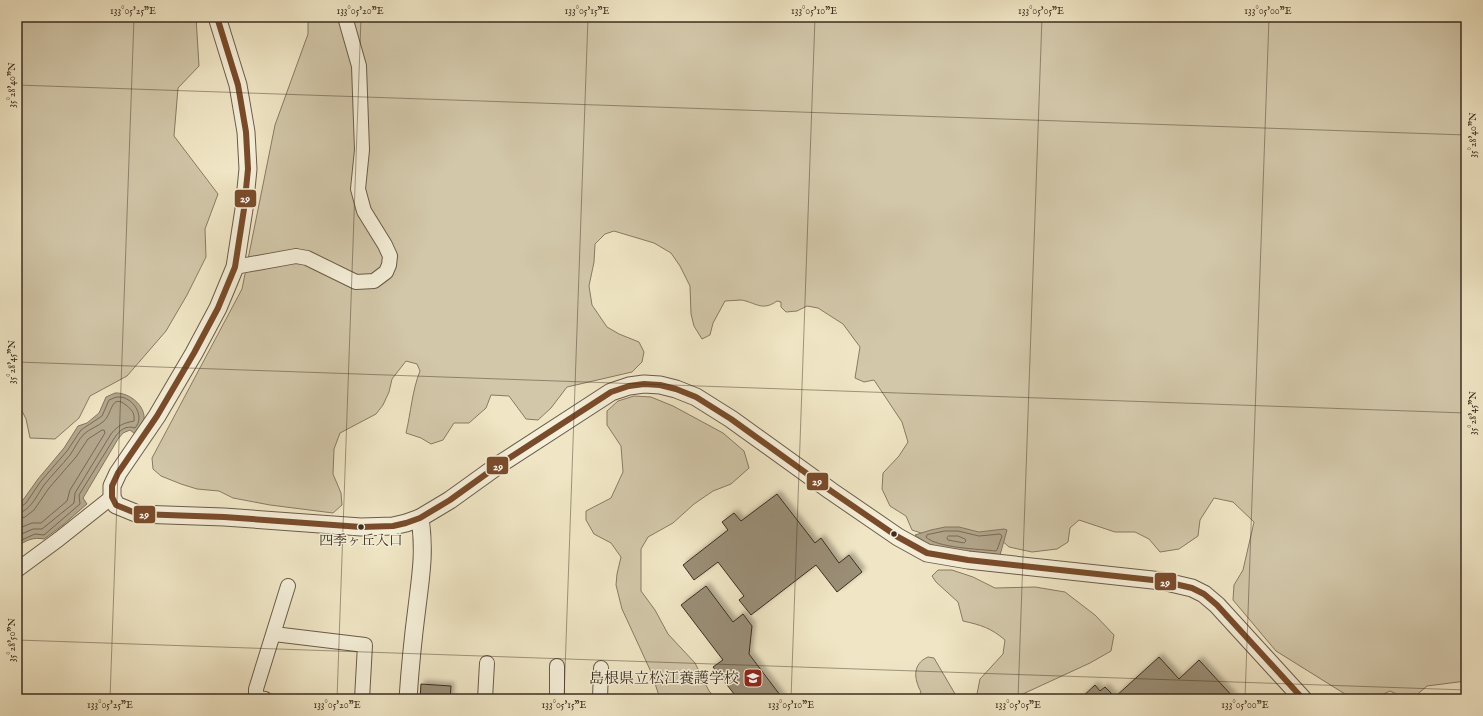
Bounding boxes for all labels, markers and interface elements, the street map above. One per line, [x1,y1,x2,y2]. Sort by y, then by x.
text: 133°05'25"E [110,5,156,18]
text: 133°05'20"E [336,5,384,18]
text: 133°05'15"E [565,5,610,18]
text: 133°05'10"E [791,5,837,18]
text: 133°05'05"E [1018,5,1064,18]
text: 133°05'00"E [1244,5,1292,18]
text: 35°28'40"N [6,62,19,108]
text: 35°28'40"N [1467,112,1480,158]
line badge: 29 [234,189,257,208]
text: 29 [240,192,250,206]
text: 35°28'45"N [6,340,19,384]
text: 35°28'45"N [1467,391,1480,435]
line badge: 29 [486,456,509,475]
text: 29 [493,460,503,474]
line badge: 29 [806,472,829,491]
text: 29 [812,475,822,489]
line badge: 29 [133,505,156,524]
text: 29 [139,508,149,522]
marker: 四季ヶ丘入口 [356,522,366,532]
unlabelled marker [889,529,899,539]
place label: 四季ヶ丘入口 [319,532,403,550]
line badge: 29 [1154,572,1177,591]
text: 29 [1160,576,1170,590]
text: 35°28'50"N [6,618,19,662]
school or university icon: 島根県立松江養護学校 [742,667,764,689]
place label: 島根県立松江養護学校 [589,669,739,688]
text: 133°05'25"E [87,699,133,712]
text: 133°05'20"E [313,699,361,712]
text: 133°05'15"E [542,699,587,712]
text: 133°05'10"E [768,699,814,712]
text: 133°05'05"E [995,699,1041,712]
text: 133°05'00"E [1221,699,1269,712]

